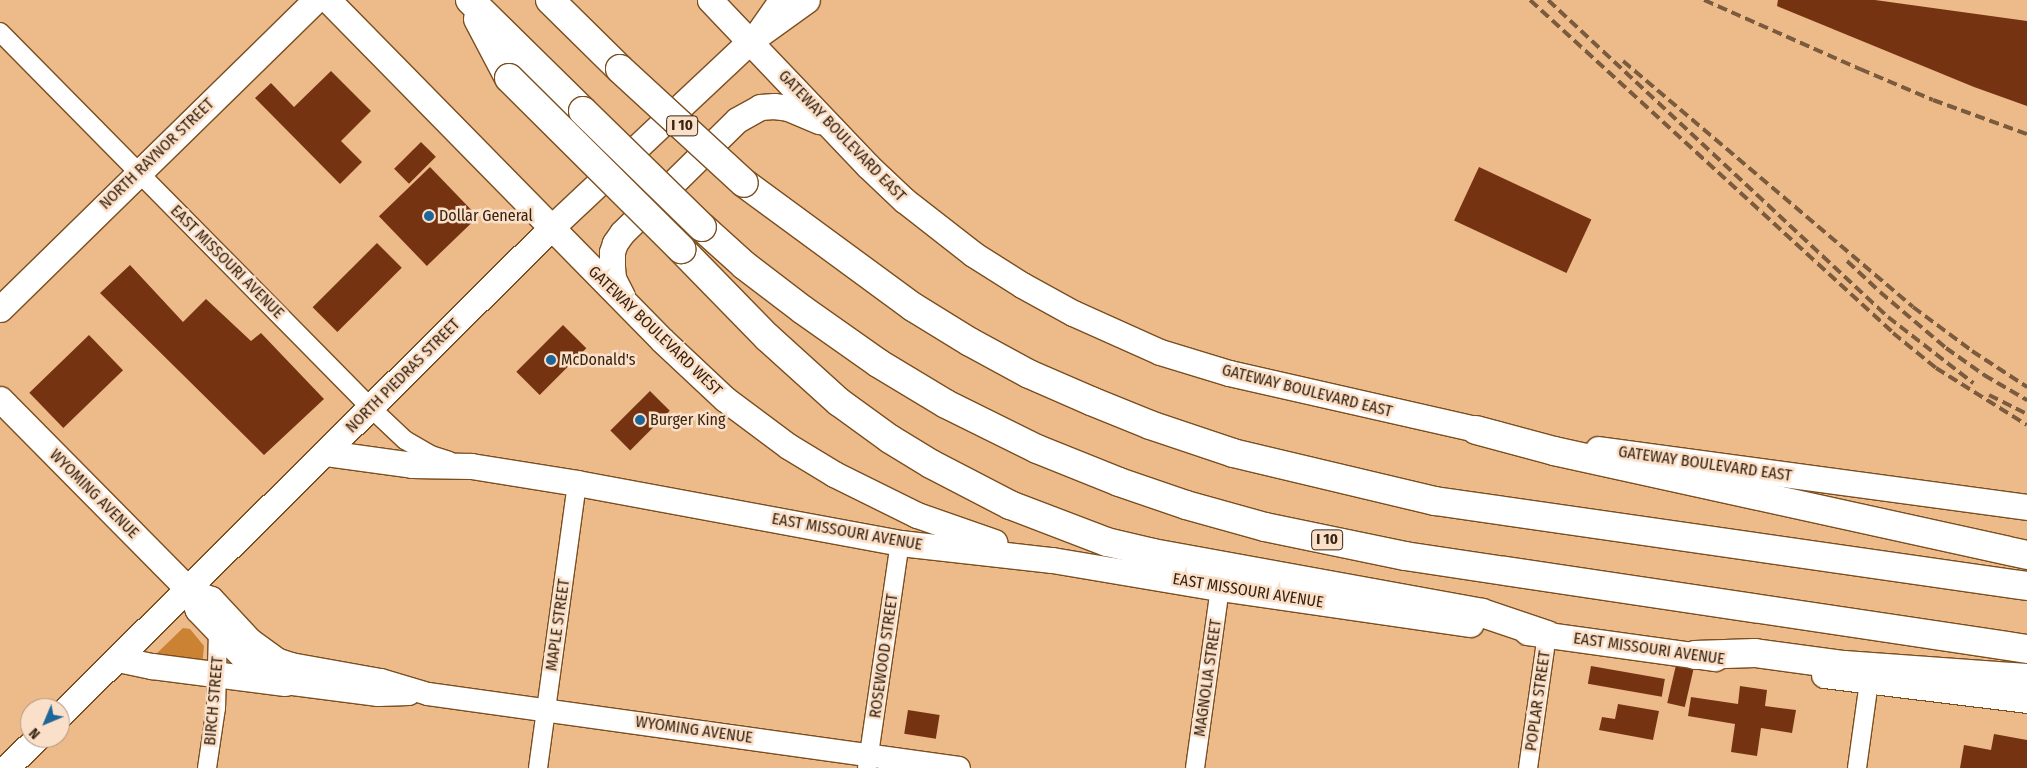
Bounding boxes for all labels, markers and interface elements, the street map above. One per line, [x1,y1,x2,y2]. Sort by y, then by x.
street label: GATEWAY BOULEVARD EAST [774,66,910,206]
street label: NORTH RAYNOR STREET [96,94,218,214]
road number: I 10 [666,114,698,138]
street label: EAST MISSOURI AVENUE [166,201,288,323]
place label: Dollar General [439,206,533,226]
marker: Dollar General [423,210,435,222]
street label: GATEWAY BOULEVARD WEST [584,262,726,400]
street label: NORTH PIEDRAS STREET [342,315,464,437]
place label: McDonald's [561,350,636,370]
marker: McDonald's [545,354,557,366]
street label: GATEWAY BOULEVARD EAST [1220,361,1394,421]
place label: Burger King [650,410,725,430]
marker: Burger King [634,414,646,426]
street label: GATEWAY BOULEVARD EAST [1617,442,1793,486]
street label: WYOMING AVENUE [45,445,143,543]
street label: EAST MISSOURI AVENUE [770,509,924,555]
road number: I 10 [1311,528,1343,552]
street label: EAST MISSOURI AVENUE [1171,570,1325,612]
street label: MAPLE STREET [542,578,574,672]
street label: ROSEWOOD STREET [866,593,902,719]
street label: MAGNOLIA STREET [1190,618,1226,738]
street label: EAST MISSOURI AVENUE [1572,629,1726,669]
street label: POPLAR STREET [1521,650,1555,752]
street label: BIRCH STREET [201,656,227,746]
north arrow [20,698,70,748]
street label: WYOMING AVENUE [634,712,754,748]
text: N [26,724,44,742]

